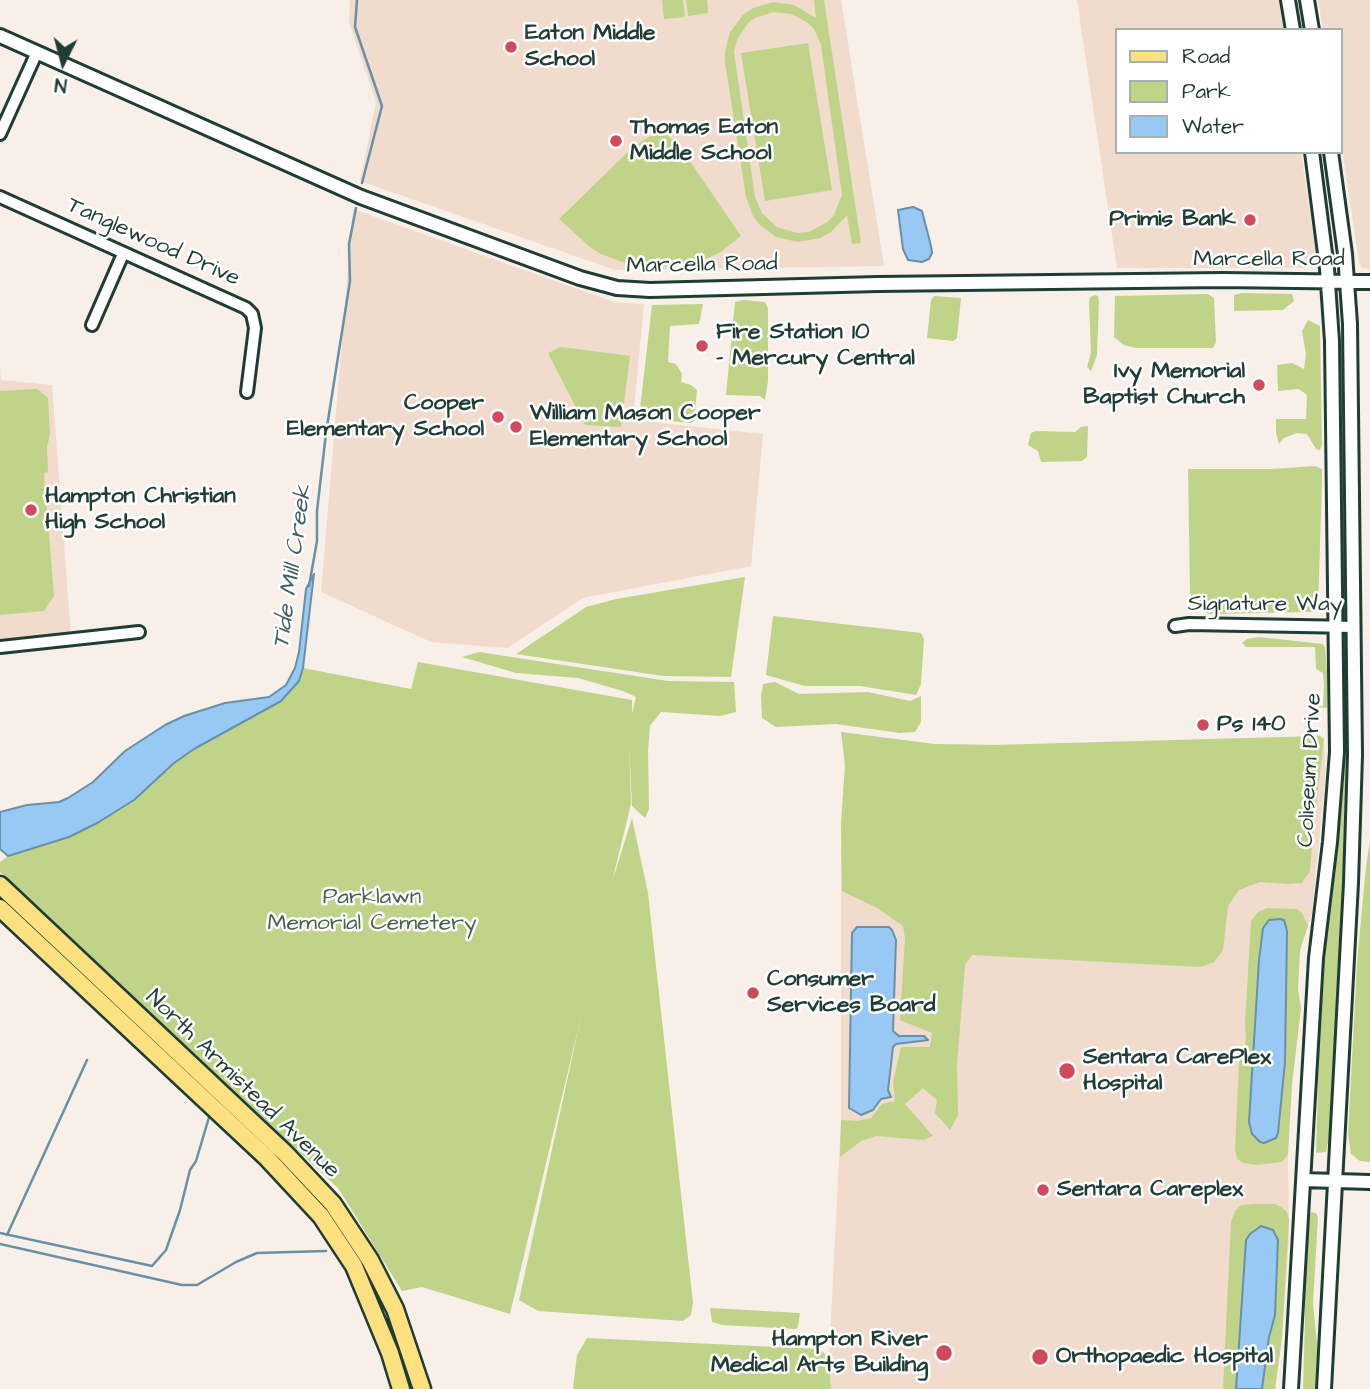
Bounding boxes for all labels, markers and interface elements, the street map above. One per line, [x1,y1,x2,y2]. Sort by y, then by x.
place label: Eaton Middle School [525,20,655,74]
north arrow [28,28,98,98]
legend [1114,28,1342,154]
marker: Eaton Middle School [503,39,519,55]
text: Road [1182,42,1230,71]
text: N [53,70,68,98]
text: Park [1182,77,1231,106]
text: Water [1182,112,1244,141]
place label: Thomas Eaton Middle School [630,114,778,168]
marker: Thomas Eaton Middle School [608,133,624,149]
street label: Tanglewood Drive [62,192,244,294]
place label: Primis Bank [1109,206,1236,234]
marker: Primis Bank [1242,212,1258,228]
street label: Marcella Road [1193,246,1345,274]
street label: Marcella Road [626,251,778,281]
place label: Fire Station 10 - Mercury Central [716,319,915,373]
marker: Fire Station 10 - Mercury Central [694,338,710,354]
place label: Ivy Memorial Baptist Church [1083,358,1245,412]
marker: Ivy Memorial Baptist Church [1251,377,1267,393]
place label: Cooper Elementary School [287,390,484,444]
place label: William Mason Cooper Elementary School [530,400,761,454]
marker: Cooper Elementary School [490,409,506,425]
marker: William Mason Cooper Elementary School [508,419,524,435]
place label: Hampton Christian High School [45,483,236,537]
water label: Tide Mill Creek [268,483,320,651]
marker: Hampton Christian High School [23,502,39,518]
street label: Signature Way [1188,591,1342,619]
street label: Coliseum Drive [1293,692,1329,848]
place label: Ps 140 [1217,711,1286,739]
marker: Ps 140 [1195,717,1211,733]
park label: Parklawn Memorial Cemetery [267,884,477,938]
place label: Consumer Services Board [767,966,936,1020]
street label: North Armistead Avenue [139,985,345,1185]
marker: Consumer Services Board [745,985,761,1001]
place label: Sentara CarePlex Hospital [1083,1044,1271,1098]
marker: Sentara CarePlex Hospital [1057,1061,1077,1081]
place label: Sentara Careplex [1057,1176,1243,1204]
marker: Sentara Careplex [1035,1182,1051,1198]
place label: Hampton River Medical Arts Building [711,1326,928,1380]
marker: Hampton River Medical Arts Building [934,1343,954,1363]
place label: Orthopaedic Hospital [1056,1343,1273,1371]
marker: Orthopaedic Hospital [1030,1347,1050,1367]

